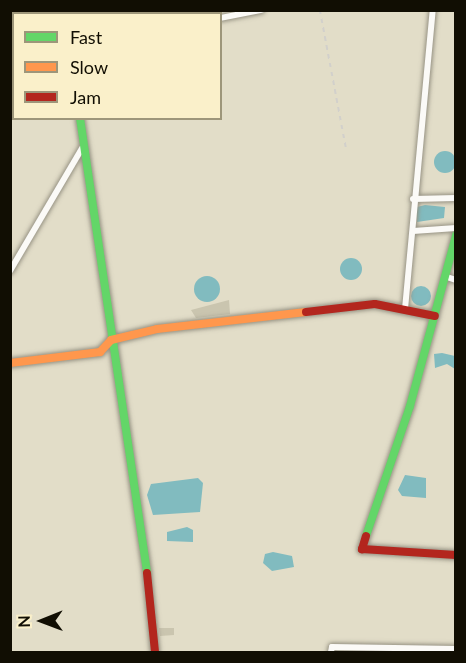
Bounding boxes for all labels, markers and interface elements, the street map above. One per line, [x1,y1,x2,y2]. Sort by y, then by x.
legend [12,12,222,120]
text: Fast [70,26,102,48]
text: Slow [70,56,108,78]
text: Jam [70,86,101,108]
north arrow [12,591,72,651]
text: N [14,615,33,628]

